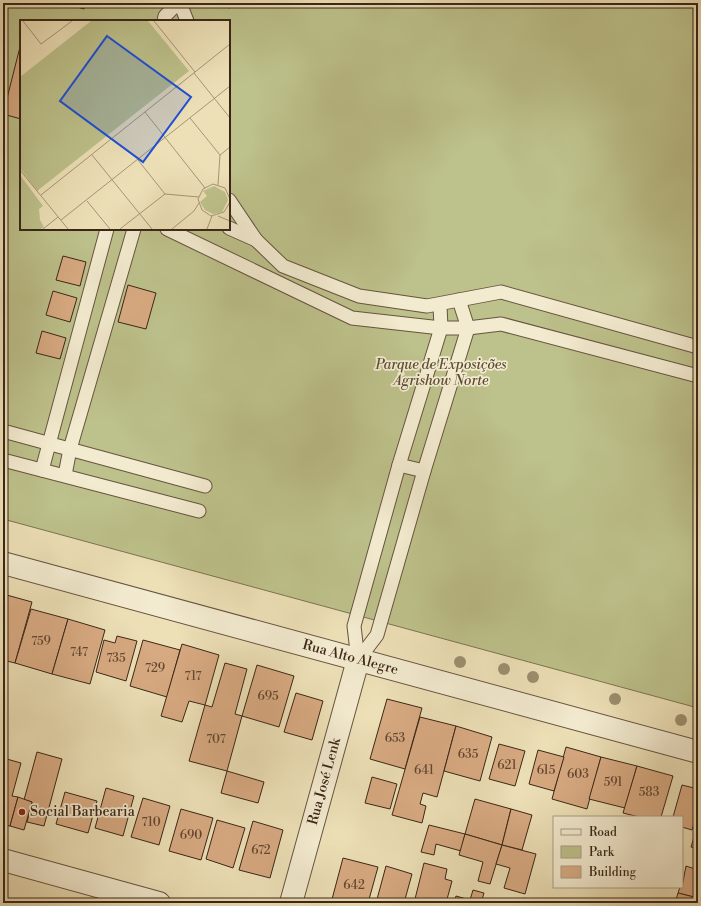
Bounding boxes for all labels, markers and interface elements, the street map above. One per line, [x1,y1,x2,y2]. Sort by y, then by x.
inset map [20,20,230,230]
park label: Parque de Exposições Agrishow Norte [374,356,507,390]
house number: 759 [31,634,51,649]
street label: Rua Alto Alegre [301,636,400,679]
house number: 747 [70,645,88,660]
house number: 735 [106,651,126,666]
house number: 729 [145,661,165,676]
house number: 717 [184,669,202,684]
house number: 695 [257,689,279,704]
house number: 653 [385,731,406,746]
house number: 707 [206,732,226,747]
street label: Rua José Lenk [304,735,345,827]
house number: 635 [458,747,479,762]
house number: 621 [497,758,518,773]
house number: 641 [414,763,435,778]
house number: 615 [537,763,556,778]
house number: 603 [567,767,589,782]
house number: 591 [604,775,623,790]
house number: 583 [639,785,660,800]
place label: Social Barbearia [30,803,136,821]
marker: Social Barbearia [17,807,27,817]
house number: 710 [141,815,161,830]
legend [553,816,683,888]
text: Road [589,825,617,840]
house number: 690 [180,828,202,843]
house number: 672 [251,843,271,858]
text: Park [589,845,615,860]
text: Building [588,865,637,880]
house number: 642 [343,878,365,893]

